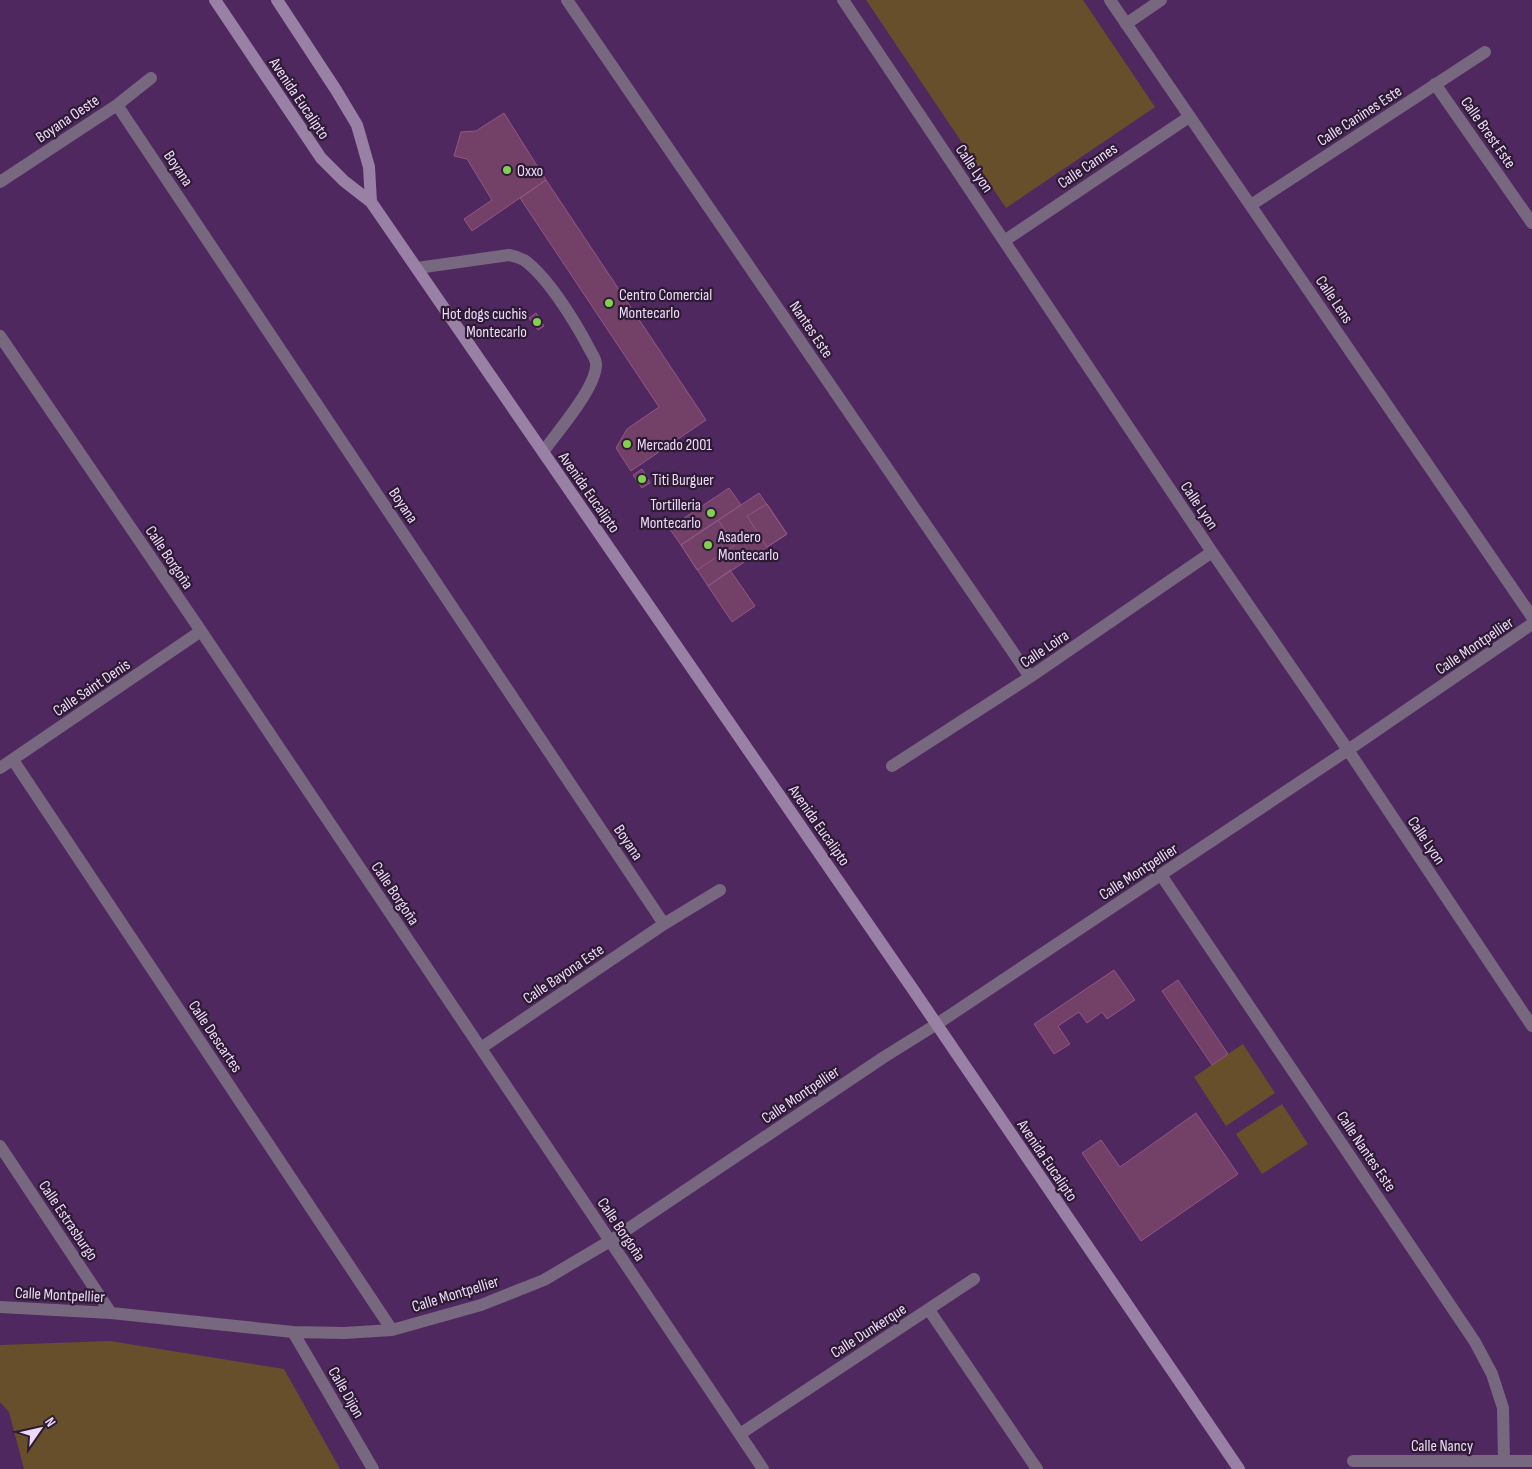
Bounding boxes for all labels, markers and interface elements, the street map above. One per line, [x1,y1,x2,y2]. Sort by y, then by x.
street label: Avenida Eucalipto [264,54,333,143]
street label: Calle Canines Este [1314,82,1406,151]
street label: Boyana Oeste [32,91,103,147]
street label: Calle Brest Este [1456,93,1519,172]
street label: Calle Cannes [1054,139,1122,193]
street label: Calle Lyon [951,141,997,196]
street label: Boyana [159,147,196,190]
place label: Oxxo [517,162,543,181]
marker: Oxxo [501,164,513,176]
street label: Calle Lens [1311,272,1357,327]
place label: Centro Comercial Montecarlo [619,286,712,323]
marker: Centro Comercial Montecarlo [603,297,615,309]
street label: Nantes Este [785,298,837,362]
place label: Hot dogs cuchis Montecarlo [442,305,527,342]
marker: Hot dogs cuchis Montecarlo [531,316,543,328]
place label: Mercado 2001 [637,436,712,455]
marker: Mercado 2001 [621,438,633,450]
street label: Avenida Eucalipto [553,448,624,537]
place label: Titi Burguer [652,471,714,490]
marker: Titi Burguer [636,473,648,485]
street label: Calle Lyon [1176,478,1222,533]
street label: Boyana [384,484,421,527]
place label: Tortilleria Montecarlo [640,496,701,533]
marker: Tortilleria Montecarlo [705,507,717,519]
street label: Calle Borgoña [141,522,197,593]
place label: Asadero Montecarlo [717,528,779,565]
marker: Asadero Montecarlo [702,539,714,551]
street label: Calle Montpellier [1432,613,1518,679]
street label: Calle Loira [1017,626,1073,672]
street label: Calle Saint Denis [50,655,134,721]
street label: Avenida Eucalipto [783,781,854,870]
street label: Calle Lyon [1403,813,1449,868]
street label: Boyana [609,821,646,864]
street label: Calle Montpellier [1096,840,1182,905]
street label: Calle Borgoña [367,858,423,929]
street label: Calle Bayona Este [520,940,608,1008]
street label: Calle Descartes [184,997,246,1077]
street label: Calle Montpellier [758,1062,844,1128]
street label: Calle Nantes Este [1332,1108,1400,1196]
street label: Avenida Eucalipto [1012,1116,1081,1205]
street label: Calle Estrasburgo [34,1177,101,1264]
street label: Calle Borgoña [593,1194,649,1265]
street label: Calle Montpellier [410,1272,502,1317]
street label: Calle Montpellier [15,1284,106,1307]
street label: Calle Dunkerque [827,1300,910,1363]
street label: Calle Dijon [324,1364,368,1422]
north arrow [15,1404,65,1454]
text: N [41,1414,60,1430]
street label: Calle Nancy [1411,1437,1473,1456]

